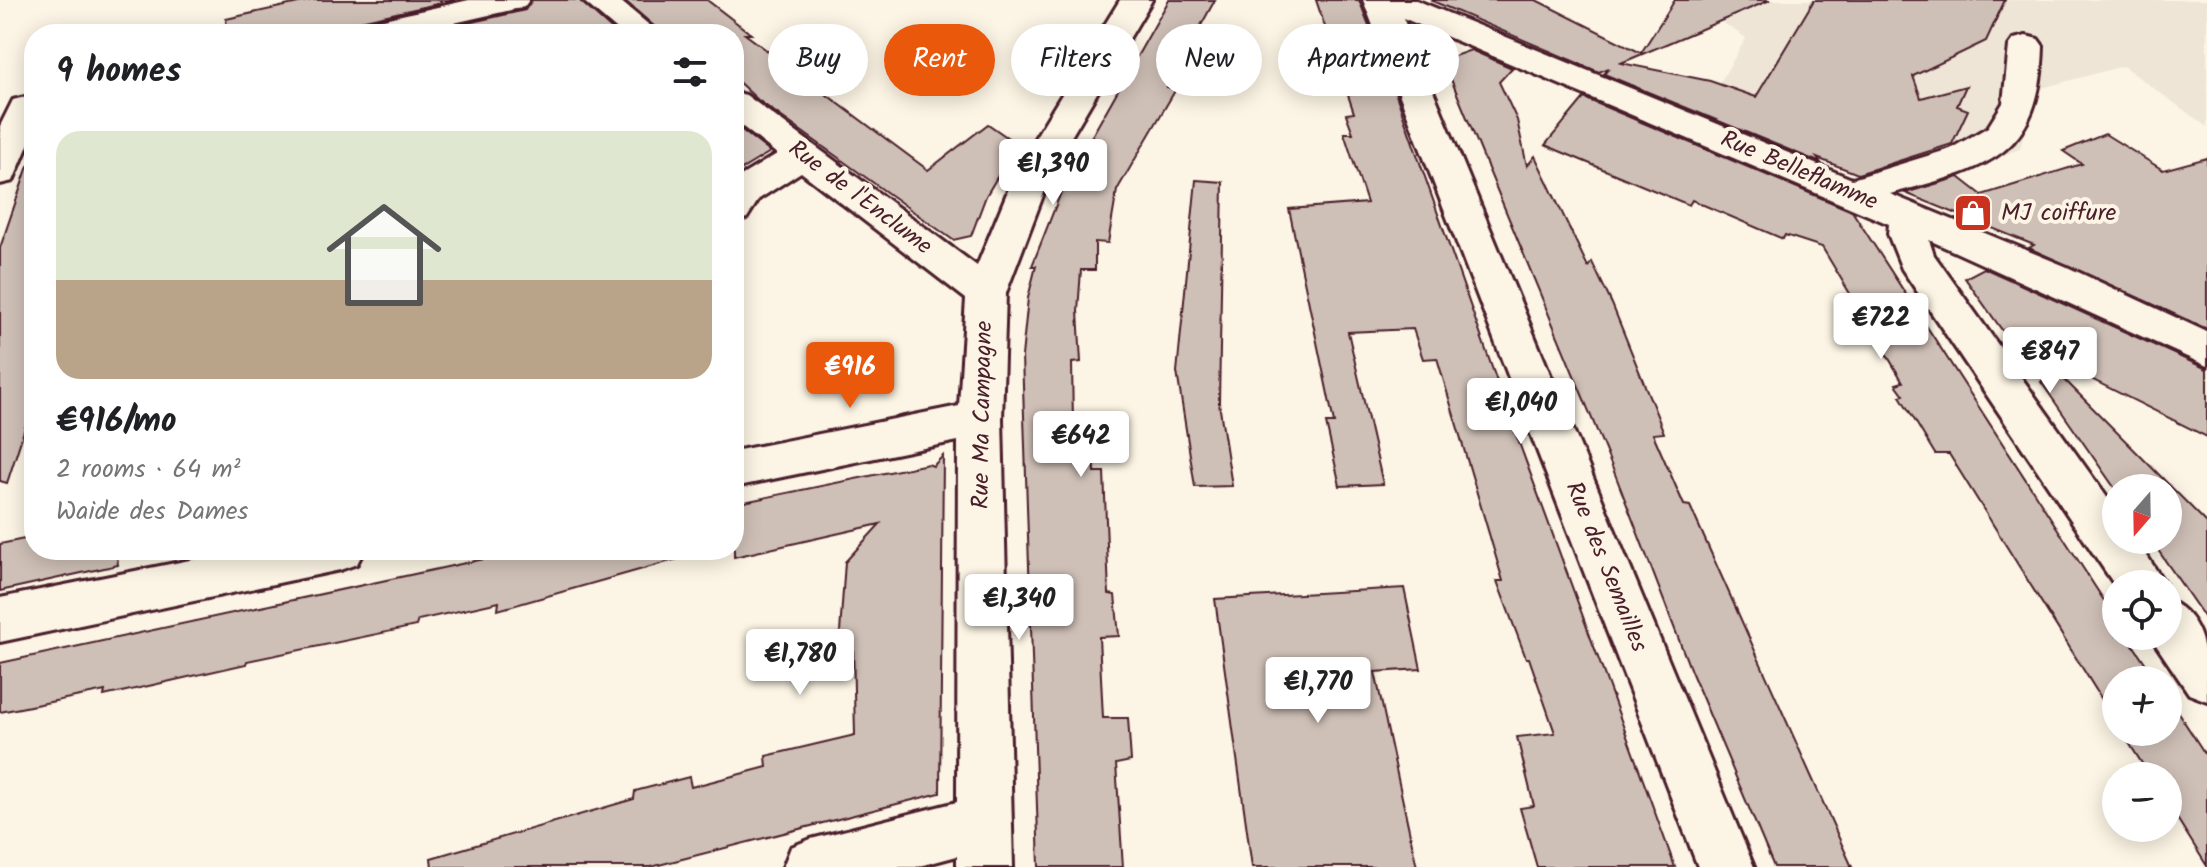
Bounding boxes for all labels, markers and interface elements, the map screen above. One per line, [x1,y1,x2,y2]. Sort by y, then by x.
chip: Buy [768,24,868,96]
chip: Rent [884,24,995,96]
chip: Filters [1011,24,1140,96]
chip: New [1156,24,1262,96]
chip: Apartment [1278,24,1459,96]
text: 9 homes [56,45,181,99]
icon: filters [668,50,712,94]
street label: Rue Belleflamme [1714,120,1884,222]
street label: Rue de l'Enclume [779,130,941,266]
pin: €1,390 [988,139,1118,207]
text: €1,390 [1017,144,1089,186]
icon: home [312,183,456,327]
shop icon: MJ coiffure [1952,192,1994,234]
place label: MJ coiffure [2001,194,2117,233]
pin: €722 [1834,293,1928,361]
text: €722 [1851,298,1911,340]
street label: Rue Ma Campagne [962,320,1004,509]
pin: €847 [2003,327,2097,395]
text: €847 [2021,332,2079,374]
pin: €916 [803,342,897,410]
text: €916 [824,347,876,389]
pin: €1,040 [1456,378,1586,446]
text: €1,040 [1485,383,1557,425]
text: €916/mo [56,395,176,449]
pin: €642 [1034,411,1128,479]
text: €642 [1051,416,1111,458]
text: 2 rooms · 64 m² [56,449,240,491]
north arrow [2102,474,2182,554]
map controls [2102,474,2182,842]
street label: Rue des Semailles [1554,476,1658,658]
text: Waide des Dames [56,491,248,533]
button: locate [2102,570,2182,650]
pin: €1,340 [954,574,1084,642]
text: €1,340 [983,579,1055,621]
pin: €1,780 [735,629,865,697]
text: €1,780 [764,634,836,676]
pin: €1,770 [1253,657,1383,725]
text: €1,770 [1283,662,1353,704]
button: + [2102,666,2182,746]
button: − [2102,762,2182,842]

